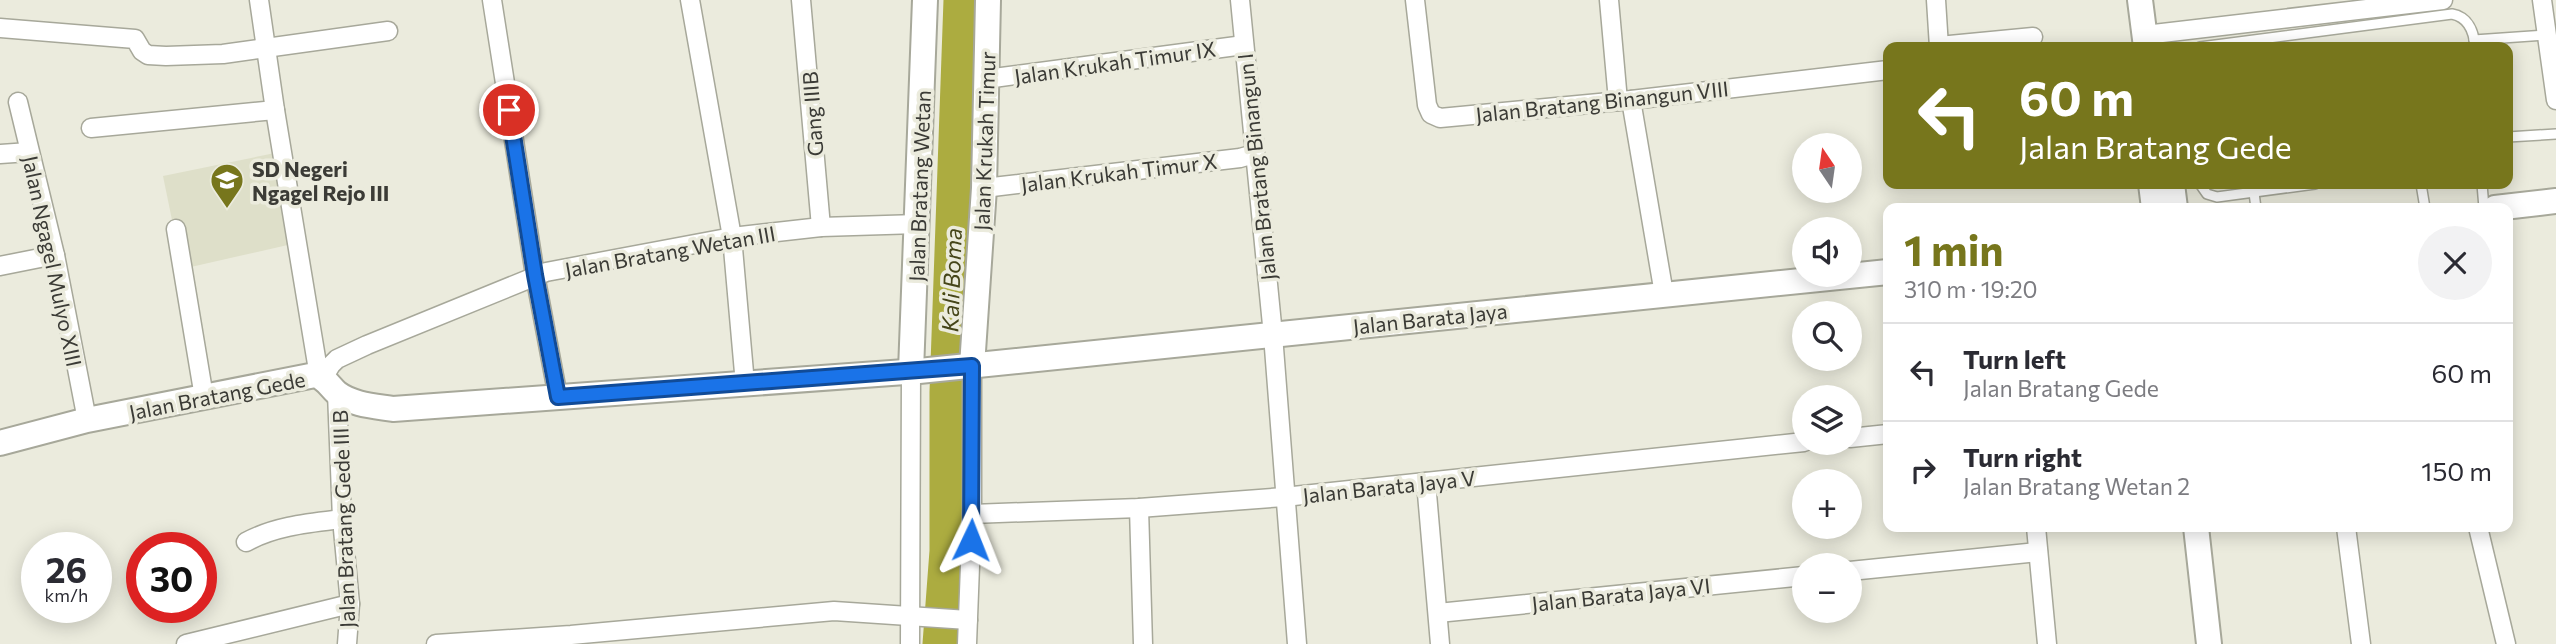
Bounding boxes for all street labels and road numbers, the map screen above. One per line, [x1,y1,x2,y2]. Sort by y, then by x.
street label: Jalan Krukah Timur IX [1012,35,1218,89]
street label: Jalan Krukah Timur [968,51,1000,231]
street label: Jalan Bratang Binangun I [1232,52,1280,282]
street label: Gang IIIB [797,71,827,157]
street label: Jalan Bratang Binangun VIII [1474,75,1730,127]
street label: Jalan Bratang Wetan [903,90,935,282]
street label: Jalan Krukah Timur X [1019,148,1219,196]
street label: Jalan Ngagel Mulyo XIII [18,153,88,369]
street label: Jalan Bratang Wetan III [563,220,777,282]
street label: Jalan Barata Jaya [1351,297,1509,339]
street label: Jalan Bratang Gede [127,366,307,424]
street label: Jalan Bratang Gede III B [327,410,359,628]
street label: Jalan Barata Jaya V [1301,464,1477,508]
street label: Jalan Barata Jaya VI [1530,572,1712,616]

